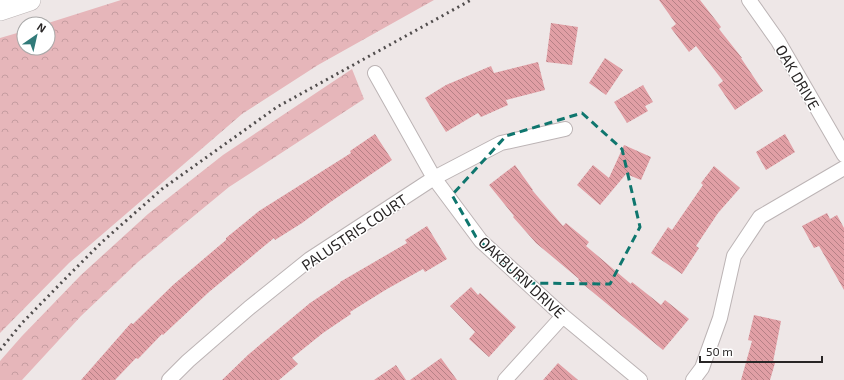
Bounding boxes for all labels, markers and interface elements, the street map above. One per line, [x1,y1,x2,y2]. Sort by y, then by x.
north arrow [16,16,56,56]
text: N [35,20,49,35]
street label: OAK DRIVE [772,41,824,113]
street label: PALUSTRIS COURT [298,190,410,274]
street label: OAKBURN DRIVE [475,232,569,322]
scale bar [700,338,822,364]
text: 50 m [706,344,733,358]

